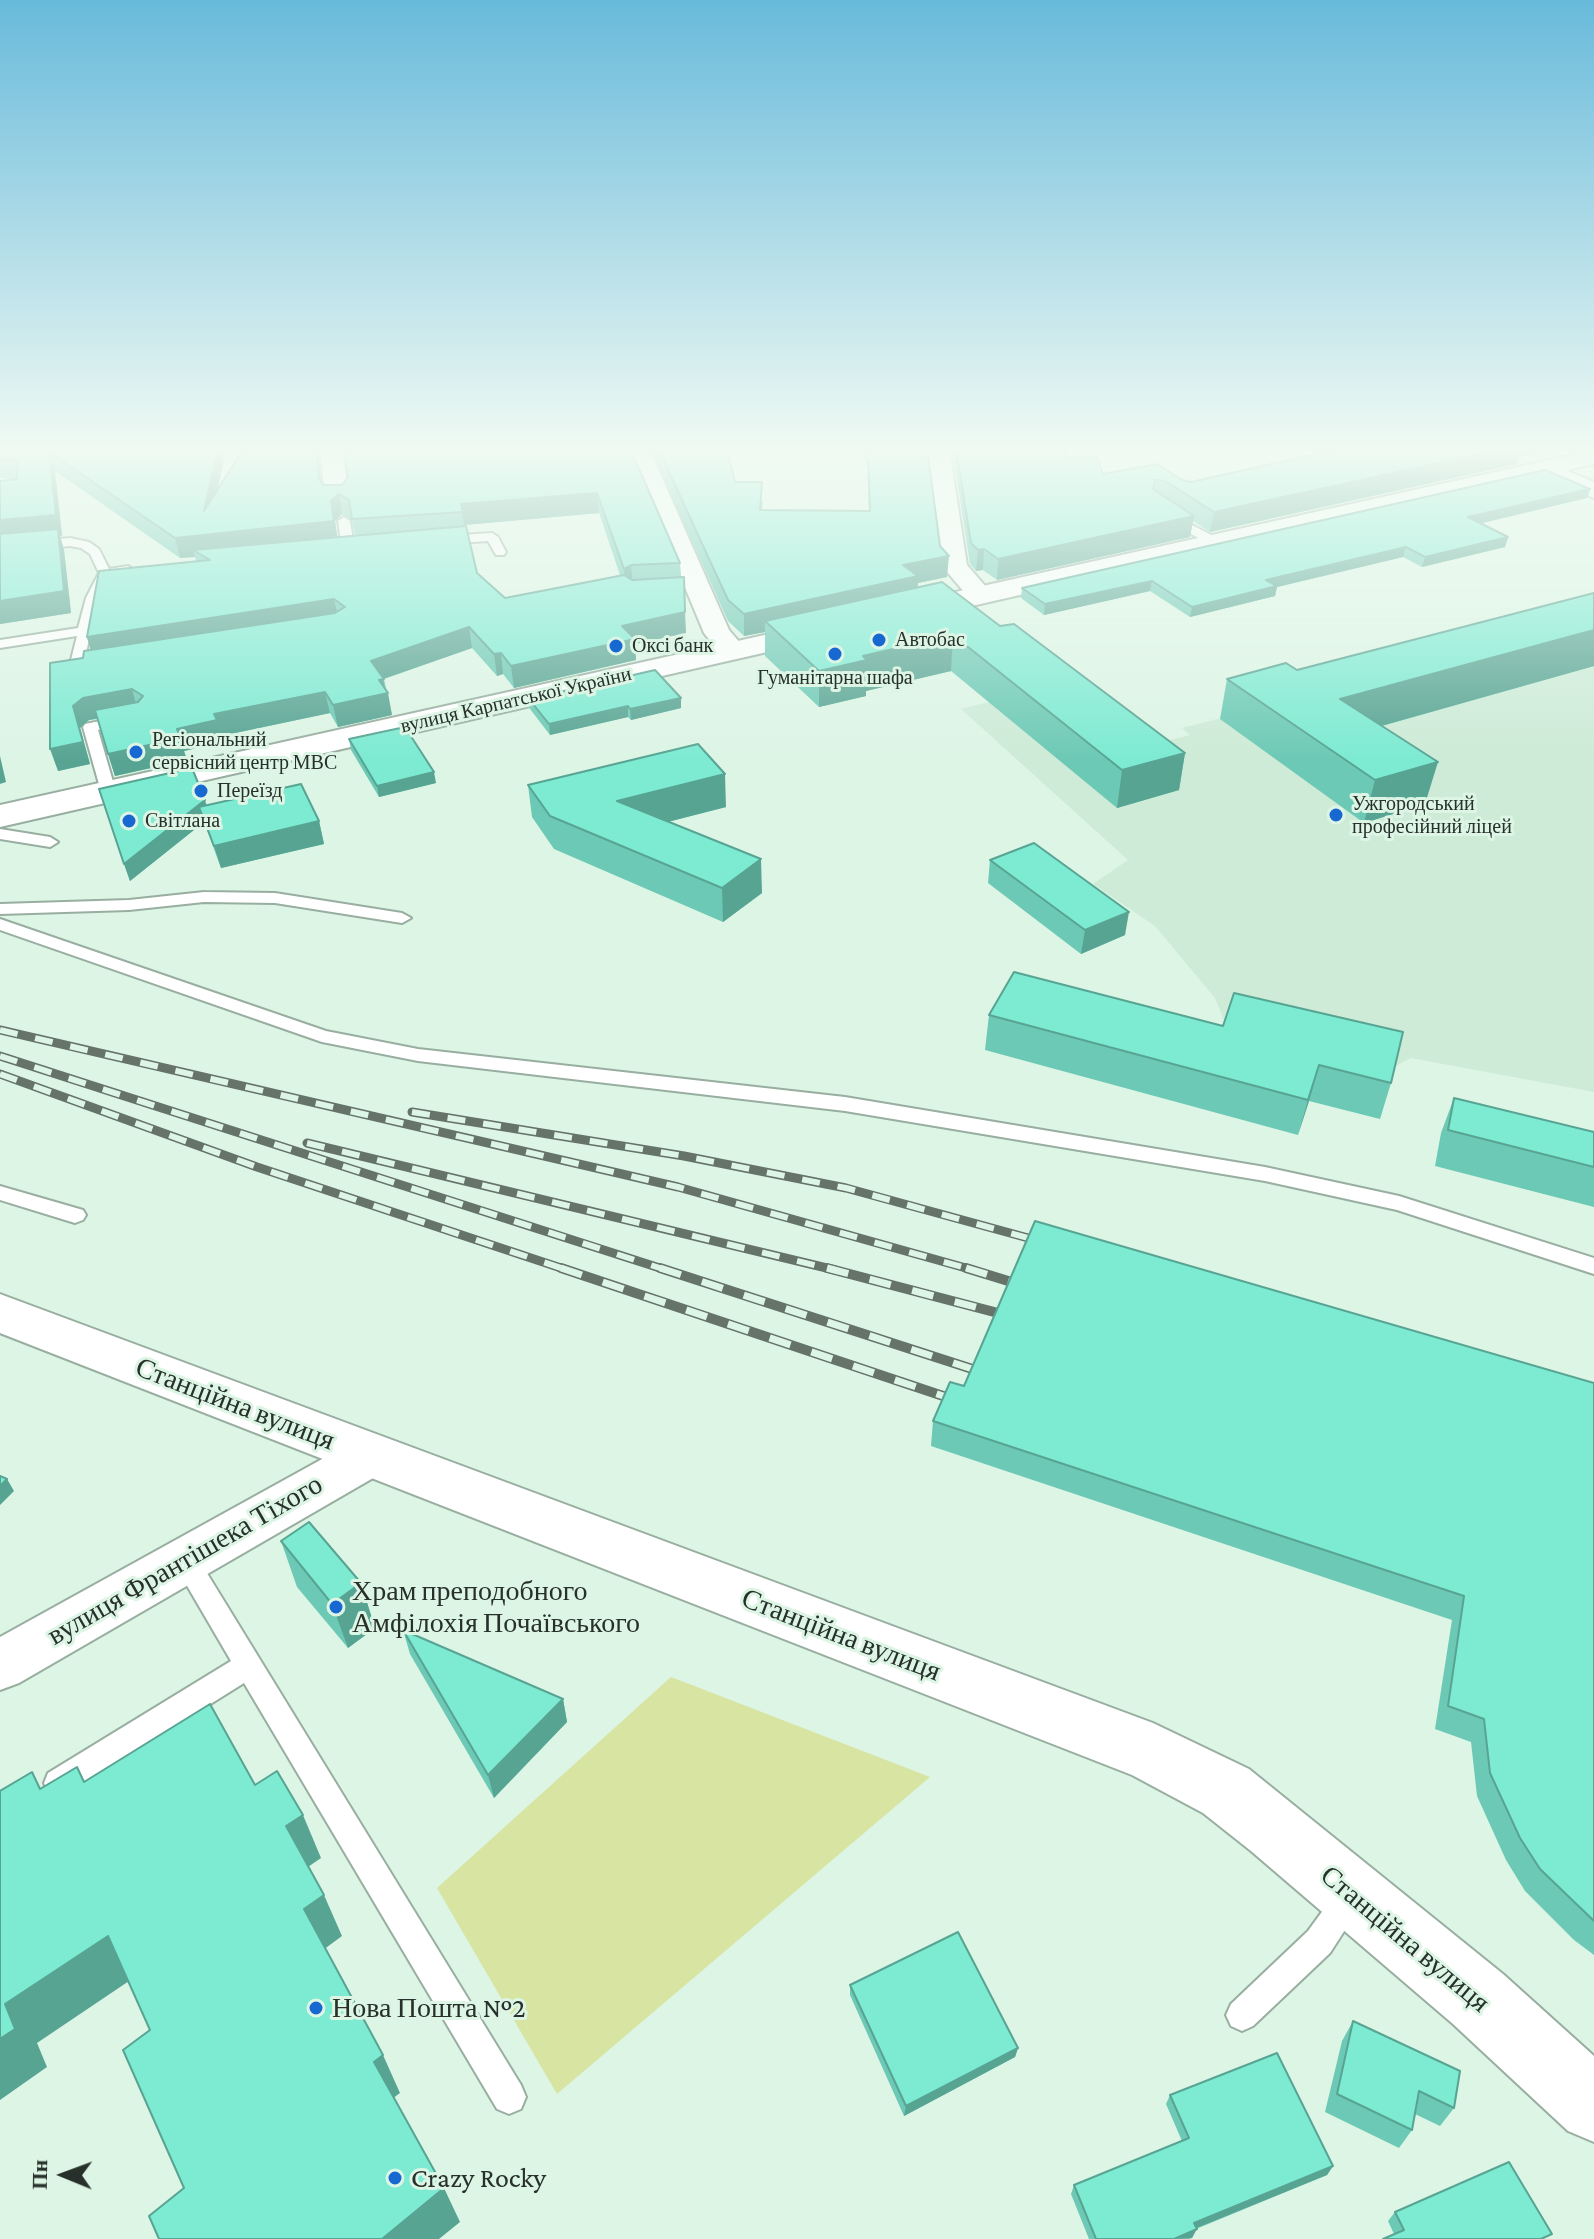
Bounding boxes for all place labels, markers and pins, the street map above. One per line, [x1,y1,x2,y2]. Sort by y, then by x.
place label: Автобас [895,628,965,652]
marker: Автобас [870,631,888,649]
place label: Оксі банк [632,634,713,658]
marker: Оксі банк [607,637,625,655]
marker: Гуманітарна шафа [826,645,844,663]
place label: Гуманітарна шафа [757,666,913,690]
place label: Регіональний сервісний центр МВС [152,728,337,775]
marker: Регіональний сервісний центр МВС [127,743,145,761]
place label: Переїзд [217,779,282,803]
marker: Переїзд [192,782,210,800]
place label: Ужгородський професійний ліцей [1352,792,1512,839]
marker: Ужгородський професійний ліцей [1327,806,1345,824]
place label: Світлана [145,809,220,833]
marker: Світлана [120,812,138,830]
place label: Храм преподобного Амфілохія Почаївського [352,1574,640,1640]
marker: Храм преподобного Амфілохія Почаївського [327,1598,345,1616]
place label: Нова Пошта №2 [332,1991,525,2025]
marker: Нова Пошта №2 [307,1999,325,2017]
place label: Crazy Rocky [411,2161,546,2195]
marker: Crazy Rocky [386,2169,404,2187]

